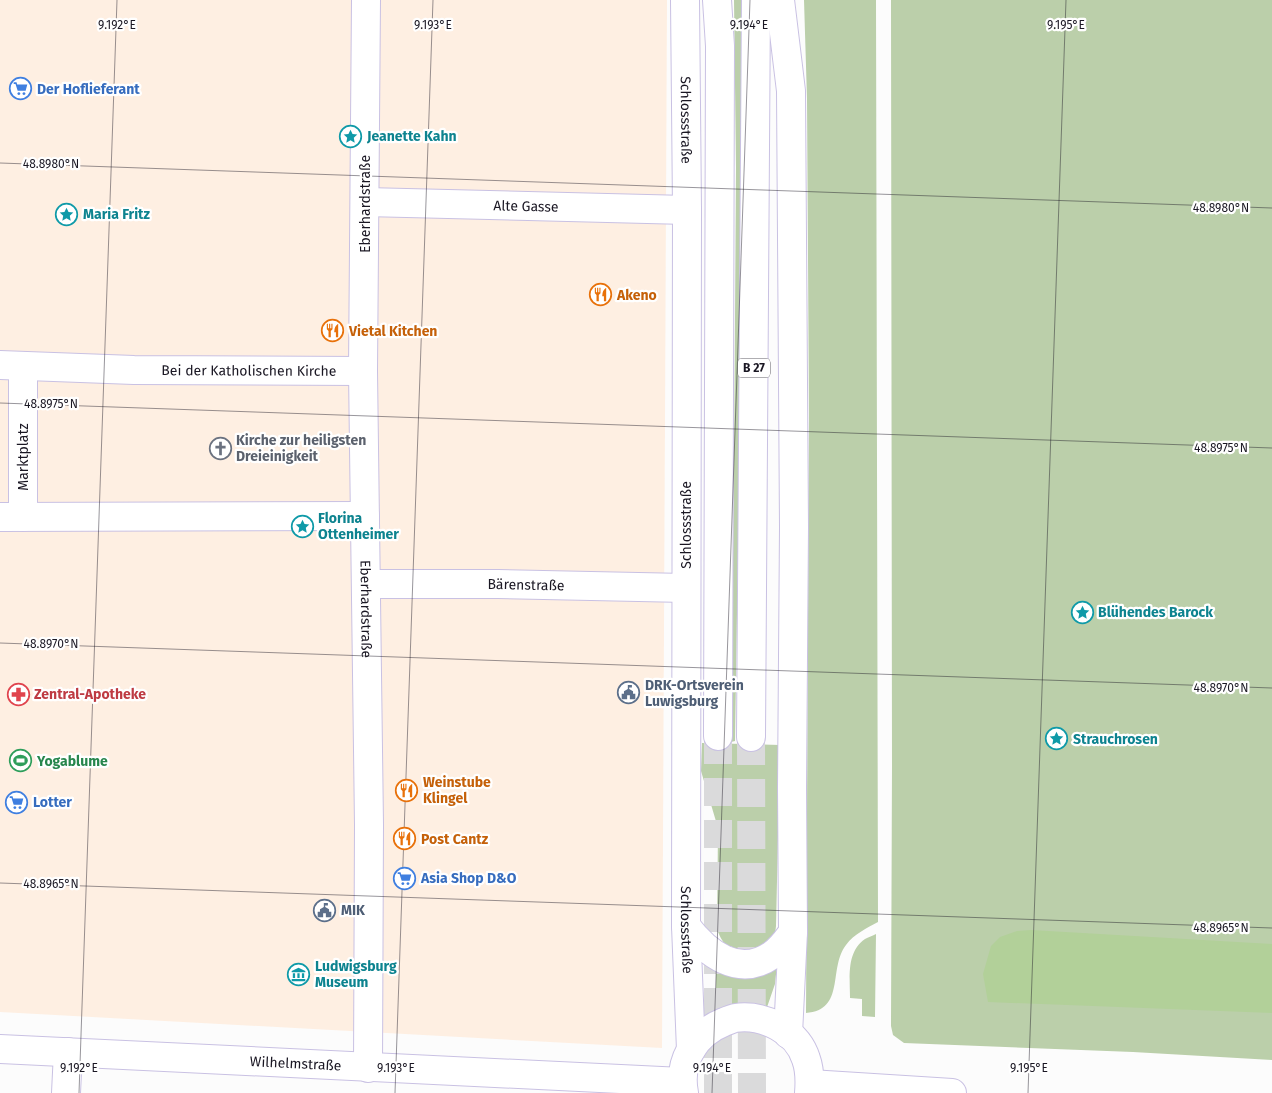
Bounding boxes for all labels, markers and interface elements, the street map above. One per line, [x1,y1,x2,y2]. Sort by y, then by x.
text: 9.192°E [98,18,136,32]
text: 9.193°E [414,18,452,32]
text: 9.194°E [730,18,768,32]
text: 9.195°E [1047,18,1085,32]
street label: Schlossstraße [677,76,695,164]
supermarket icon: Der Hoflieferant [9,77,33,101]
place label: Der Hoflieferant [37,81,140,98]
place icon: Jeanette Kahn [339,124,363,148]
place label: Jeanette Kahn [366,128,457,145]
street label: Eberhardstraße [357,155,374,253]
text: 48.8980°N [23,157,79,171]
street label: Alte Gasse [493,197,559,216]
text: 48.8980°N [1193,201,1249,215]
place icon: Maria Fritz [55,202,79,226]
place label: Maria Fritz [83,206,151,223]
restaurant icon: Akeno [589,283,613,307]
place label: Akeno [616,287,657,304]
restaurant icon: Vietal Kitchen [321,319,345,343]
place label: Vietal Kitchen [348,323,437,340]
road number: B 27 [738,358,770,378]
street label: Bei der Katholischen Kirche [161,362,336,380]
text: 48.8975°N [24,397,78,411]
street label: Marktplatz [15,423,32,491]
place label: Kirche zur heiligsten Dreieinigkeit [236,432,366,465]
church icon: Kirche zur heiligsten Dreieinigkeit [208,436,232,460]
text: 48.8975°N [1194,441,1248,455]
street label: Schlossstraße [678,481,695,569]
place label: Florina Ottenheimer [318,510,399,543]
place icon: Florina Ottenheimer [290,514,314,538]
street label: Eberhardstraße [356,560,375,658]
street label: Bärenstraße [487,576,565,594]
place icon: Blühendes Barock [1070,600,1094,624]
place label: Blühendes Barock [1098,604,1213,621]
text: 48.8970°N [24,637,78,651]
place label: DRK-Ortsverein Luwigsburg [645,677,744,710]
public building icon: DRK-Ortsverein Luwigsburg [617,681,641,705]
text: 48.8970°N [1194,681,1248,695]
pharmacy icon: Zentral-Apotheke [6,682,30,706]
place label: Zentral-Apotheke [34,686,146,703]
place icon: Strauchrosen [1045,727,1069,751]
place label: Strauchrosen [1073,731,1158,748]
sports icon: Yogablume [9,749,33,773]
place label: Yogablume [36,753,108,770]
place label: Weinstube Klingel [423,774,491,807]
restaurant icon: Weinstube Klingel [395,778,419,802]
supermarket icon: Lotter [5,790,29,814]
place label: Lotter [33,794,72,811]
restaurant icon: Post Cantz [393,827,417,851]
place label: Post Cantz [421,831,489,848]
supermarket icon: Asia Shop D&O [393,866,417,890]
place label: Asia Shop D&O [420,870,517,887]
text: 48.8965°N [23,877,79,891]
street label: Schlossstraße [677,886,696,974]
public building icon: MIK [313,898,337,922]
place label: MIK [341,902,366,919]
text: 48.8965°N [1193,921,1249,935]
place label: Ludwigsburg Museum [315,958,397,991]
museum icon: Ludwigsburg Museum [287,962,311,986]
street label: Wilhelmstraße [249,1053,342,1075]
text: 9.192°E [60,1061,98,1075]
text: 9.193°E [377,1061,415,1075]
text: 9.194°E [693,1061,731,1075]
text: 9.195°E [1010,1061,1048,1075]

